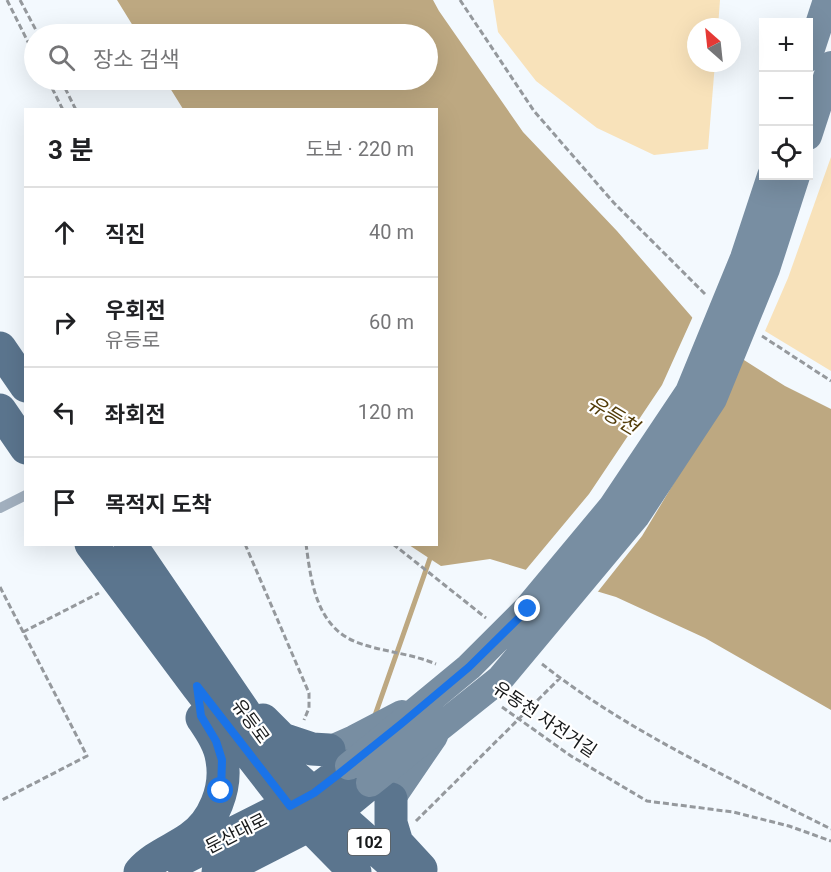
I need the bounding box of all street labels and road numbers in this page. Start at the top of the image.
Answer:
street label: 유동천 자전거길 [489,677,601,761]
street label: 유등로 [228,695,274,747]
street label: 둔산대로 [202,809,270,857]
road number: 102 [348,829,390,855]

